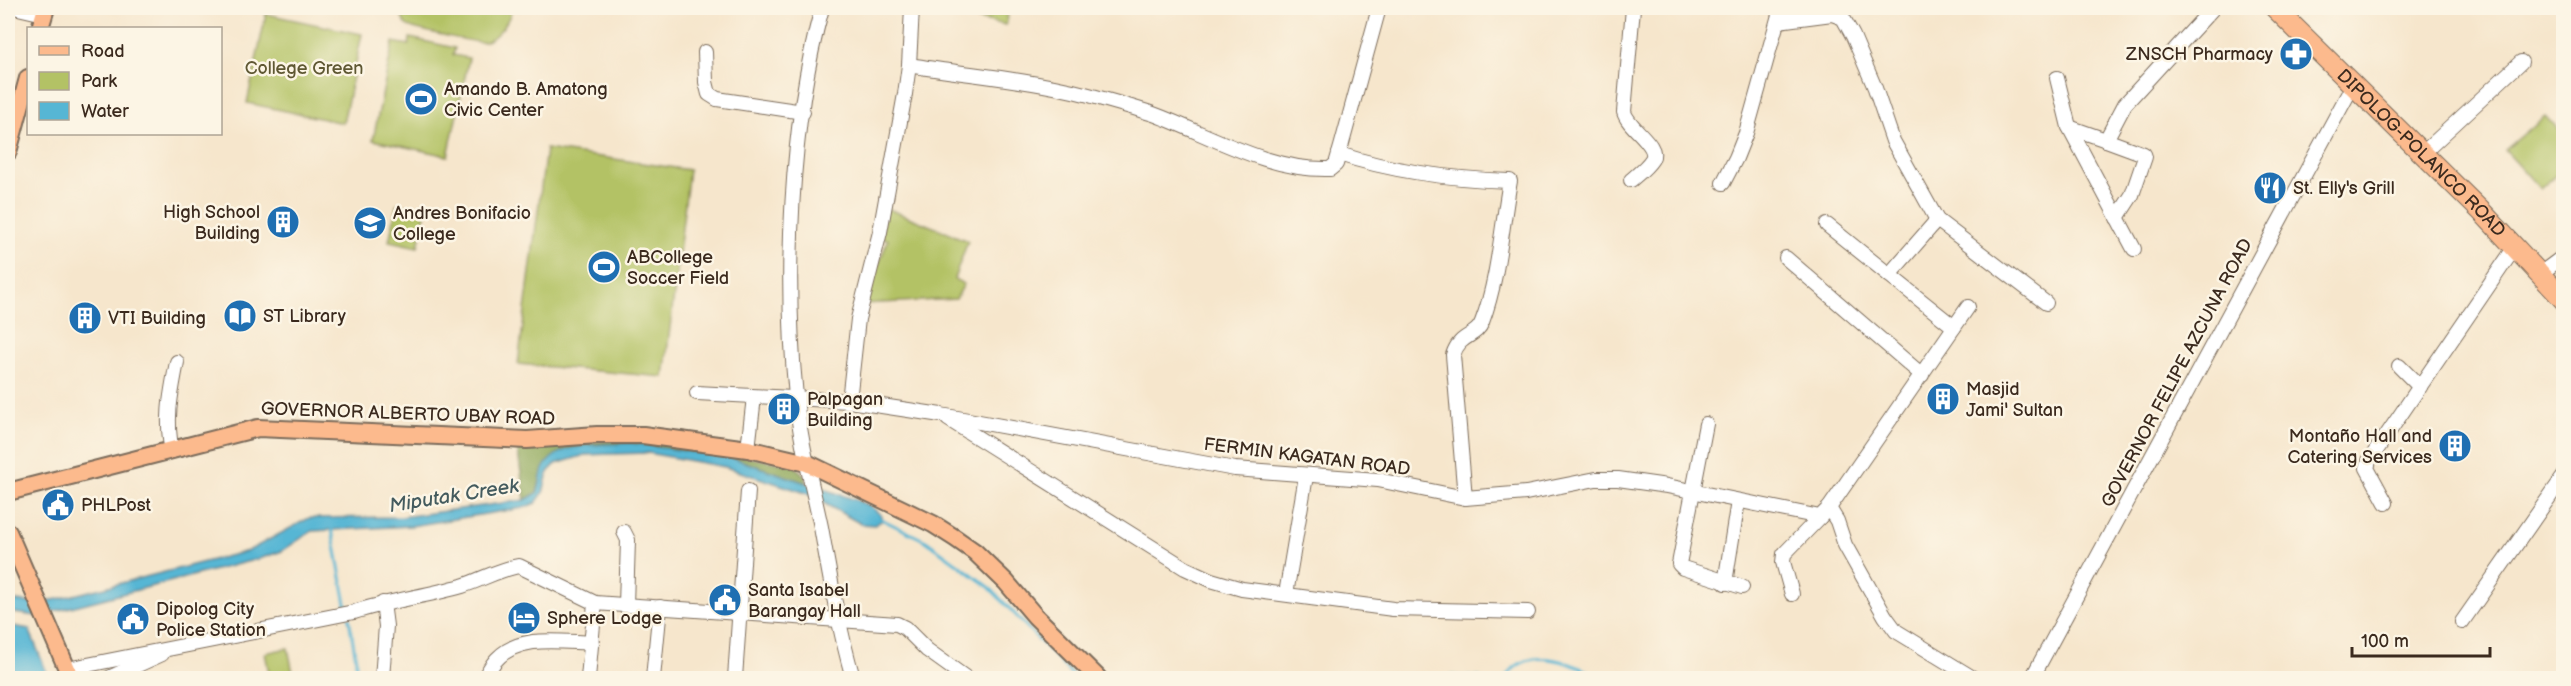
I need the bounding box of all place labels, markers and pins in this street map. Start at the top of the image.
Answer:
pharmacy icon: ZNSCH Pharmacy [2278,36,2314,72]
place label: ZNSCH Pharmacy [2125,44,2274,65]
place label: Amando B. Amatong Civic Center [444,79,608,121]
sports icon: Amando B. Amatong Civic Center [403,81,439,117]
restaurant icon: St. Elly's Grill [2252,170,2288,206]
place label: St. Elly's Grill [2293,178,2395,199]
place label: High School Building [163,202,260,244]
place label: Andres Bonifacio College [393,203,531,245]
building icon: High School Building [265,204,301,240]
school or university icon: Andres Bonifacio College [352,205,388,241]
place label: ABCollege Soccer Field [627,247,729,289]
sports icon: ABCollege Soccer Field [586,249,622,285]
library icon: ST Library [222,298,258,334]
building icon: VTI Building [67,300,103,336]
place label: ST Library [263,306,347,327]
place label: VTI Building [108,308,206,329]
place label: Masjid Jami' Sultan [1966,379,2063,421]
building icon: Masjid Jami' Sultan [1925,381,1961,417]
place label: Palpagan Building [807,389,883,431]
building icon: Palpagan Building [766,391,802,427]
place label: Montaño Hall and Catering Services [2288,426,2432,468]
building icon: Montaño Hall and Catering Services [2437,428,2473,464]
public building icon: PHLPost [40,487,76,523]
place label: PHLPost [81,495,152,516]
place label: Santa Isabel Barangay Hall [748,580,861,622]
public building icon: Santa Isabel Barangay Hall [707,582,743,618]
place label: Dipolog City Police Station [156,599,266,641]
hotel icon: Sphere Lodge [506,600,542,636]
public building icon: Dipolog City Police Station [115,601,151,637]
place label: Sphere Lodge [547,608,662,629]

